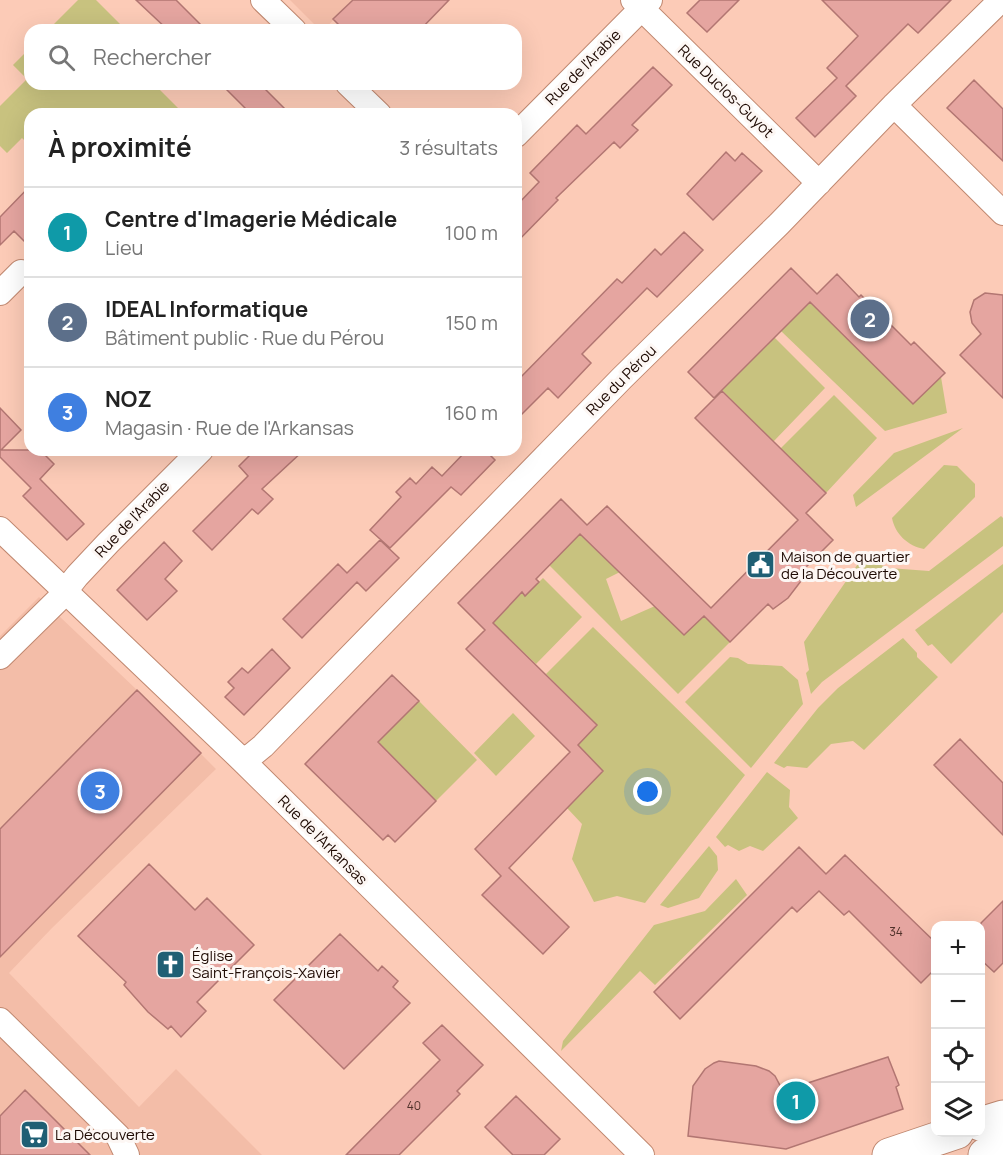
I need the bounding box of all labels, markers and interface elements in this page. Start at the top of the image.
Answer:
search box [24,24,522,90]
street label: Rue de l'Arabie [540,24,626,110]
street label: Rue Duclos-Guyot [674,40,778,142]
icon: search [45,41,78,74]
text: Rechercher [93,42,212,72]
text: À proximité [48,129,192,165]
text: 3 résultats [399,134,498,161]
text: Centre d'Imagerie Médicale [105,204,397,234]
text: 1 [63,219,72,246]
text: 100 m [445,219,498,246]
text: Lieu [105,234,143,261]
text: IDEAL Informatique [105,294,308,324]
pin: 2 [850,296,890,342]
text: 2 [62,309,73,336]
text: 150 m [445,309,498,336]
text: Bâtiment public · Rue du Pérou [105,324,384,351]
street label: Rue du Pérou [581,340,661,420]
text: NOZ [105,384,152,414]
text: 3 [62,399,73,426]
text: 160 m [445,399,498,426]
text: Magasin · Rue de l'Arkansas [105,414,354,441]
street label: Rue de l'Arabie [90,476,174,562]
place label: Maison de quartier de la Découverte [781,546,911,584]
public building icon: Maison de quartier de la Découverte [744,549,776,581]
pin: 3 [80,768,120,814]
your location [633,777,662,806]
street label: Rue de l'Arkansas [274,791,373,890]
map controls [931,921,985,1137]
button: + [931,921,985,975]
house number: 34 [889,923,903,940]
place label: Église Saint-François-Xavier [192,945,341,983]
church icon: Église Saint-François-Xavier [155,948,187,980]
button: − [931,975,985,1029]
button: locate [931,1029,985,1083]
pin: 1 [776,1078,816,1124]
button: layers [931,1083,985,1137]
house number: 40 [407,1097,421,1114]
supermarket icon: La Découverte [18,1118,50,1150]
place label: La Découverte [55,1124,155,1145]

